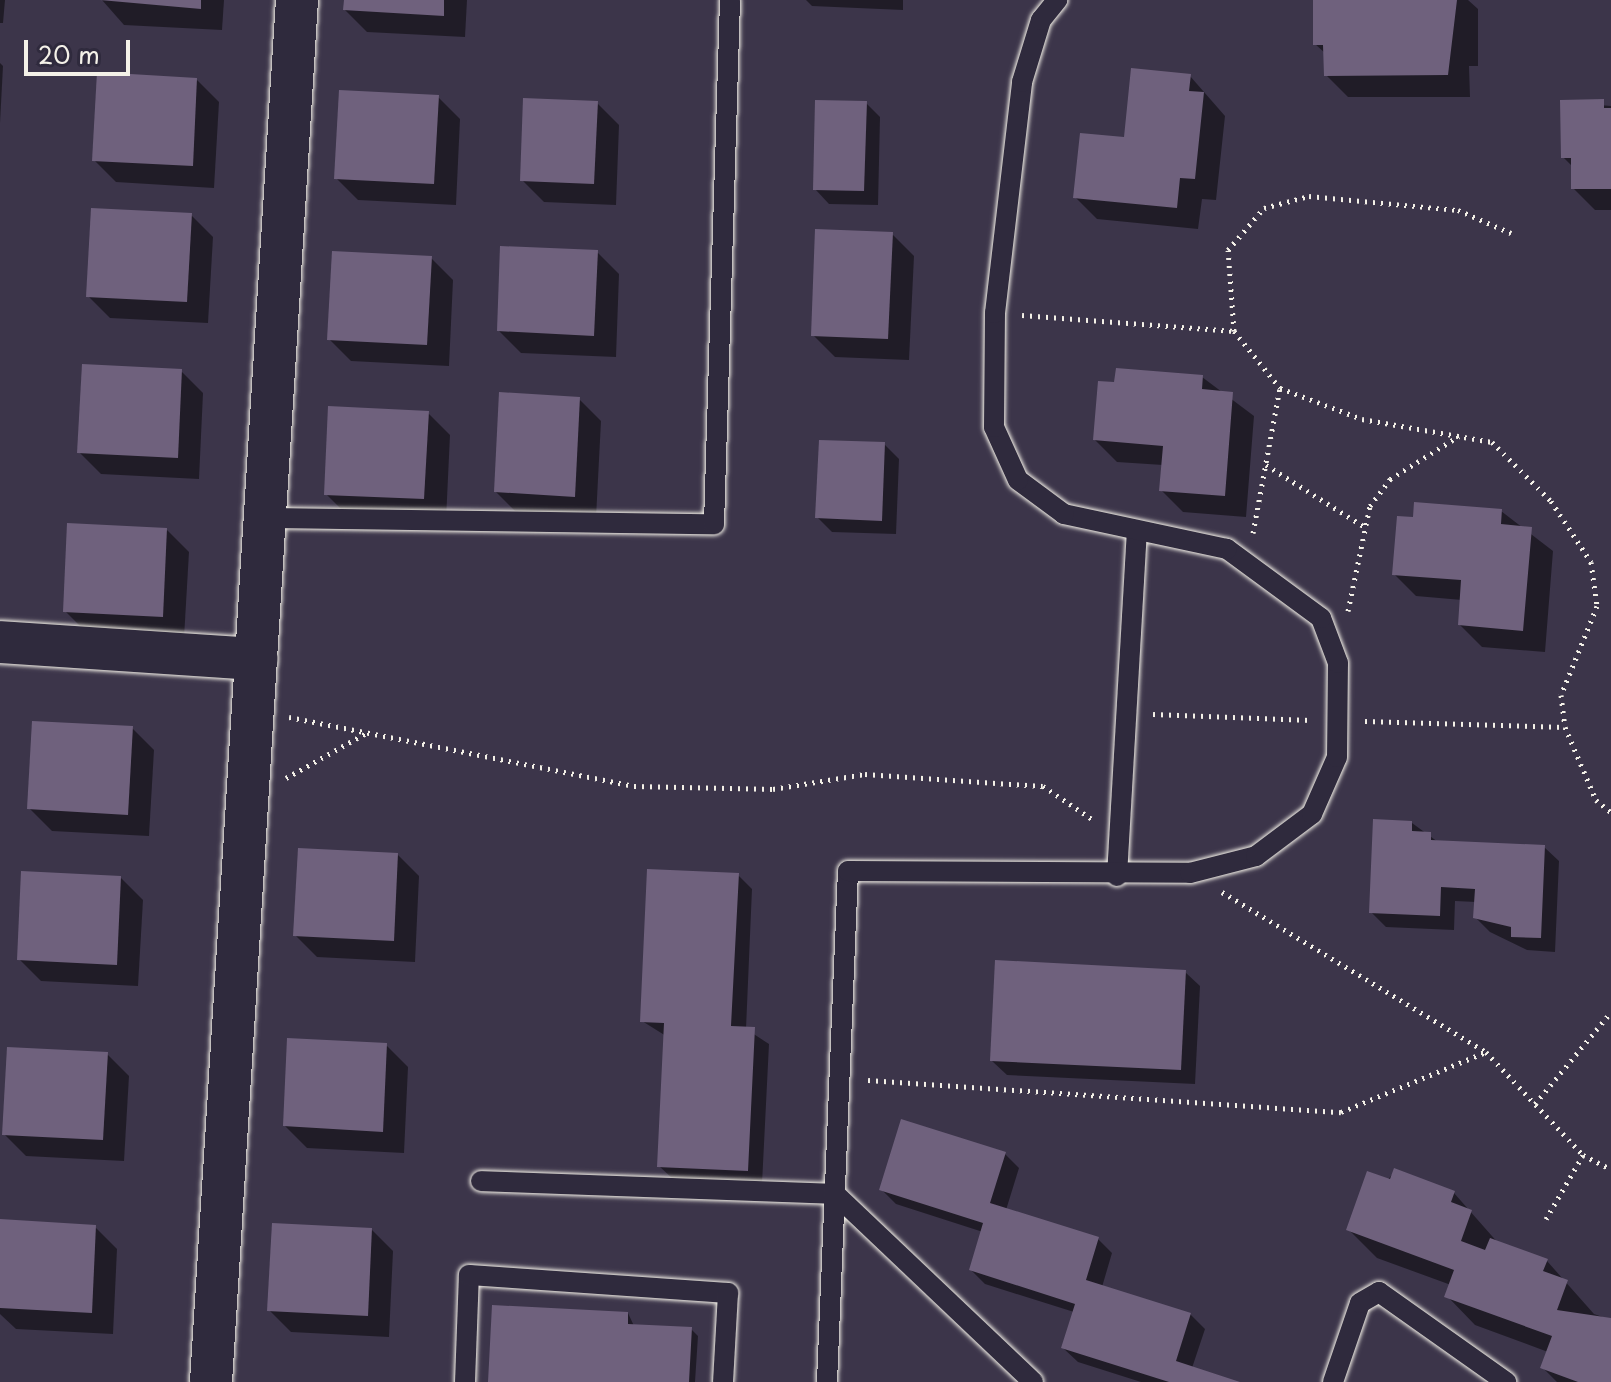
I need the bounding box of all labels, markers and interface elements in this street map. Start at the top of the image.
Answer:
scale bar [28,24,134,74]
text: 20 m [38,36,100,72]

